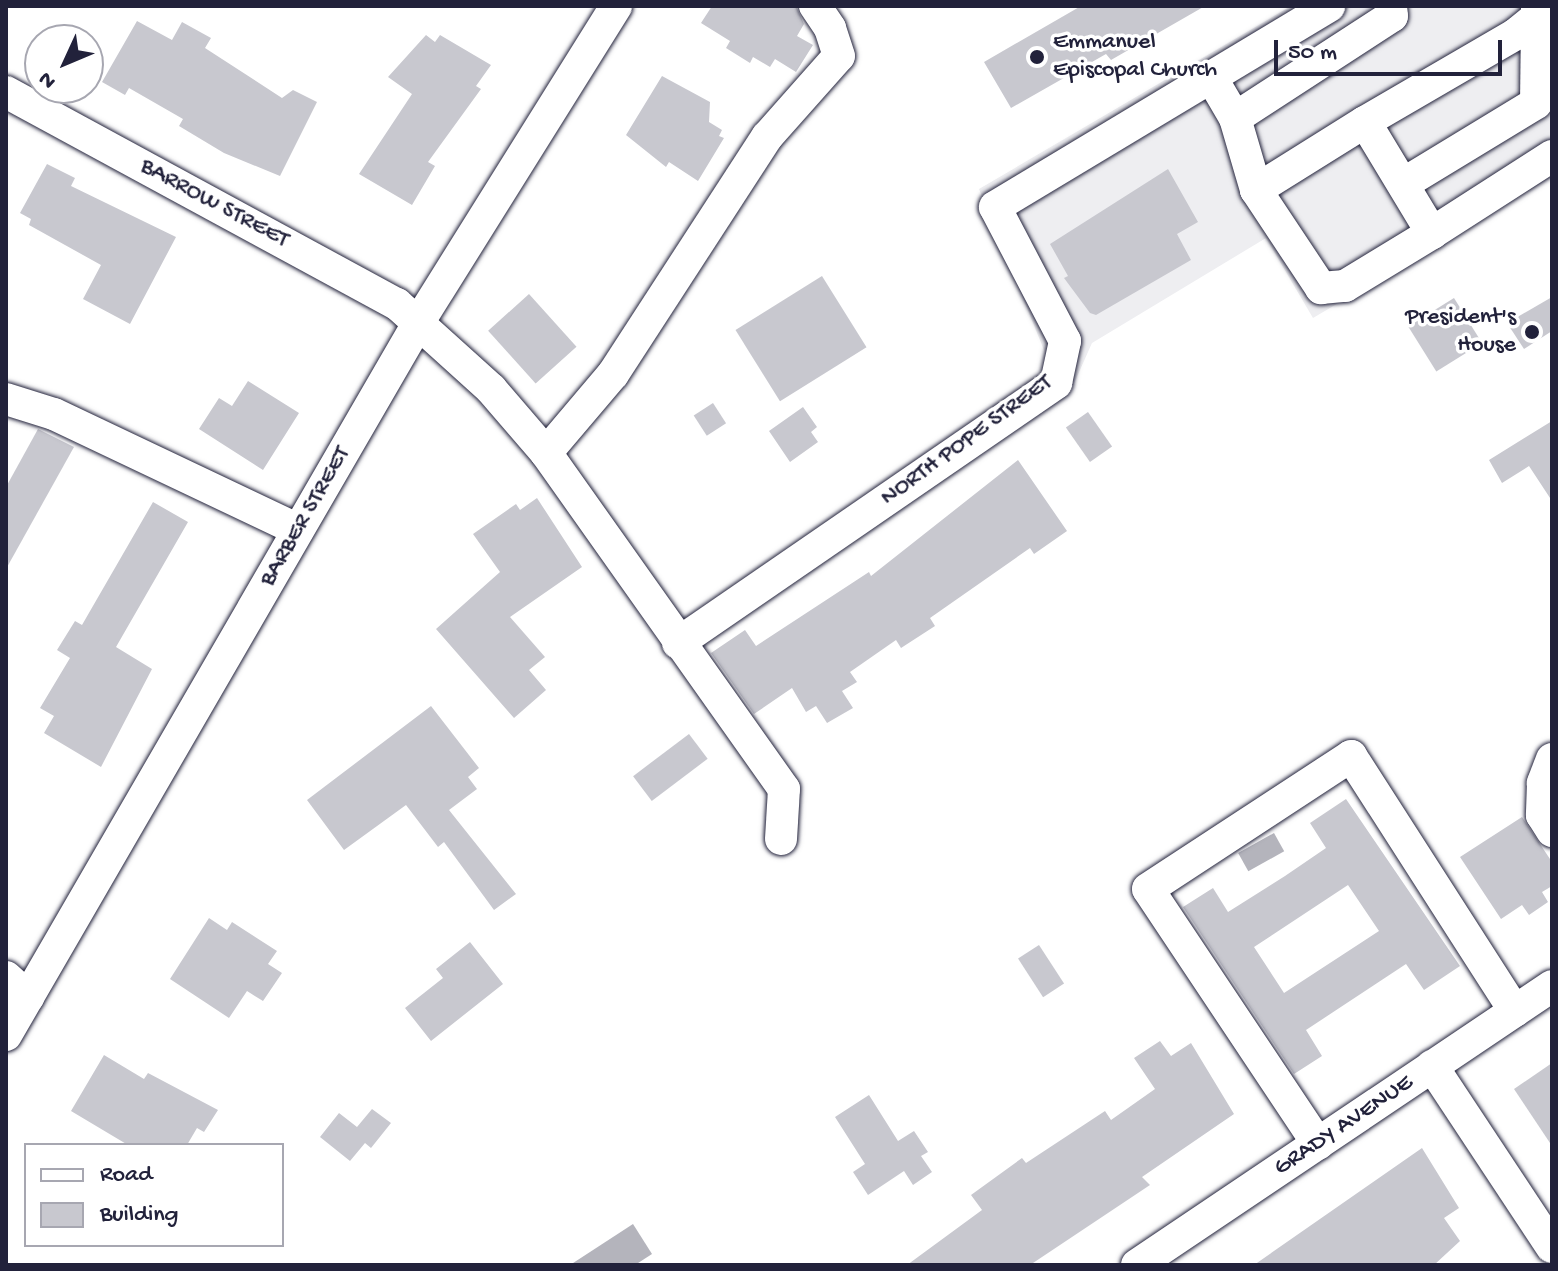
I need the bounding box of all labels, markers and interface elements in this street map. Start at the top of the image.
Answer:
north arrow [24,24,104,104]
scale bar [1278,24,1506,74]
place label: Emmanuel Episcopal Church [1053,29,1217,85]
text: 50 m [1288,39,1337,68]
marker: Emmanuel Episcopal Church [1028,48,1046,66]
text: N [34,65,63,93]
street label: BARROW STREET [135,153,293,255]
place label: President's House [1405,304,1516,360]
marker: President's House [1523,323,1541,341]
street label: NORTH POPE STREET [876,369,1058,513]
street label: BARBER STREET [254,442,358,592]
street label: GRADY AVENUE [1269,1069,1419,1183]
legend [24,1143,284,1247]
text: Road [100,1161,152,1190]
text: Building [100,1201,178,1230]

